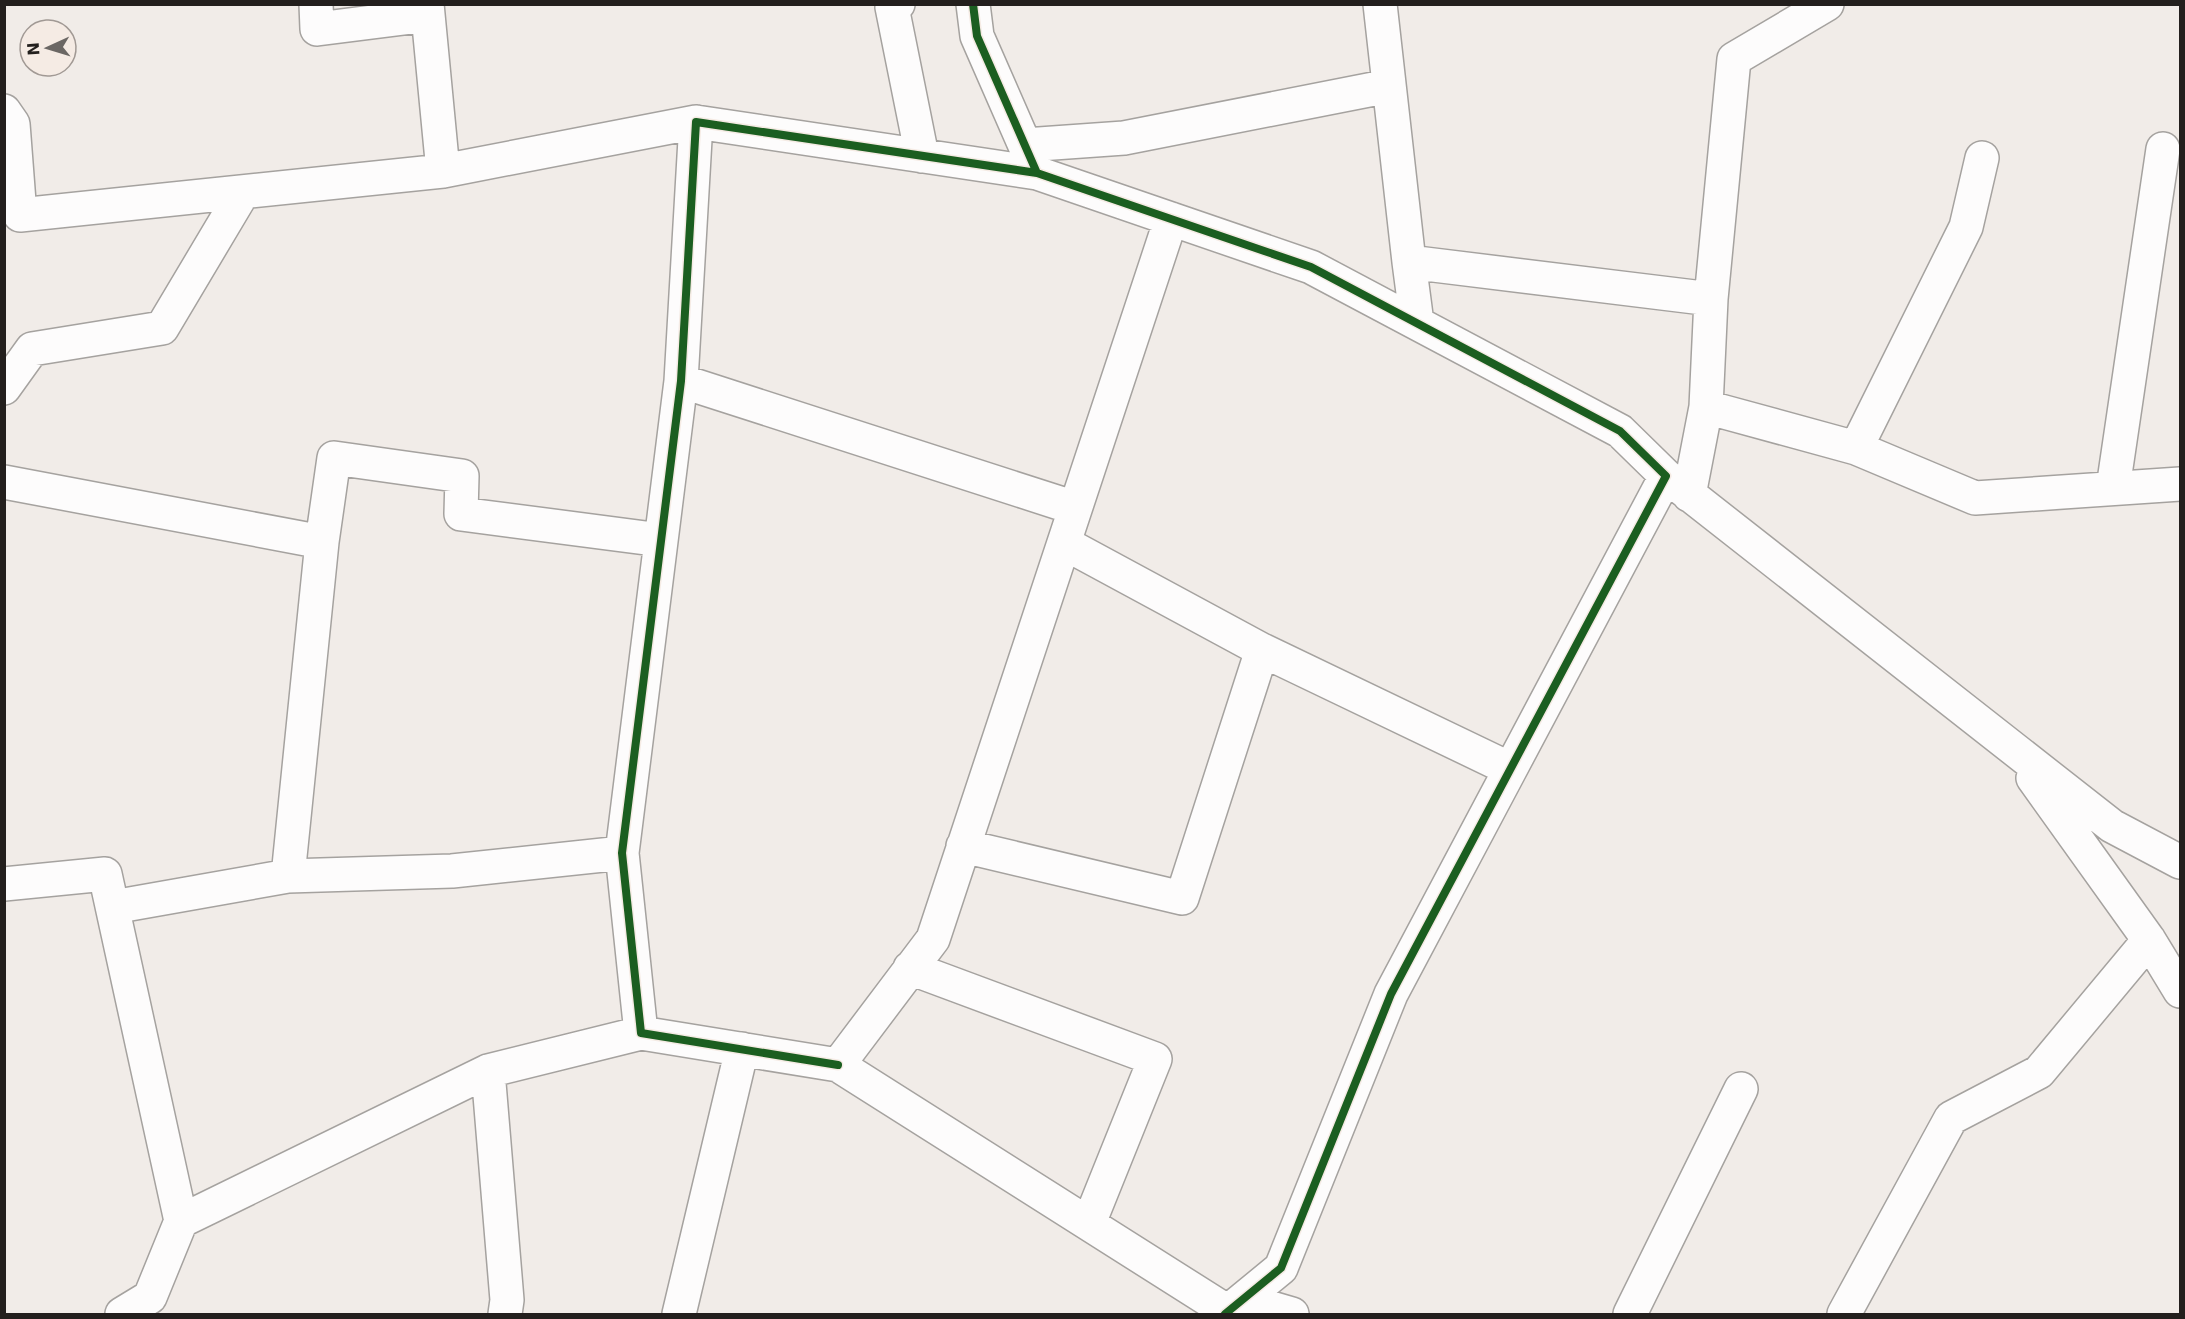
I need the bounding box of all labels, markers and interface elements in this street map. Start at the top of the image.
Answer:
north arrow [18,18,78,78]
text: N [24,42,43,56]

